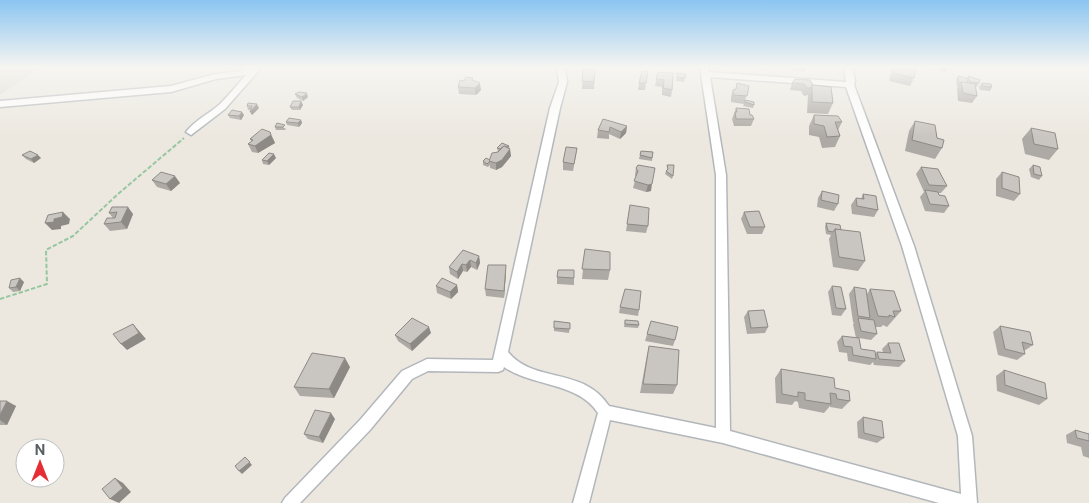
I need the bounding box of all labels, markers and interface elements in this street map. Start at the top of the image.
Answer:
north arrow [15,438,65,488]
text: N [35,442,45,458]

